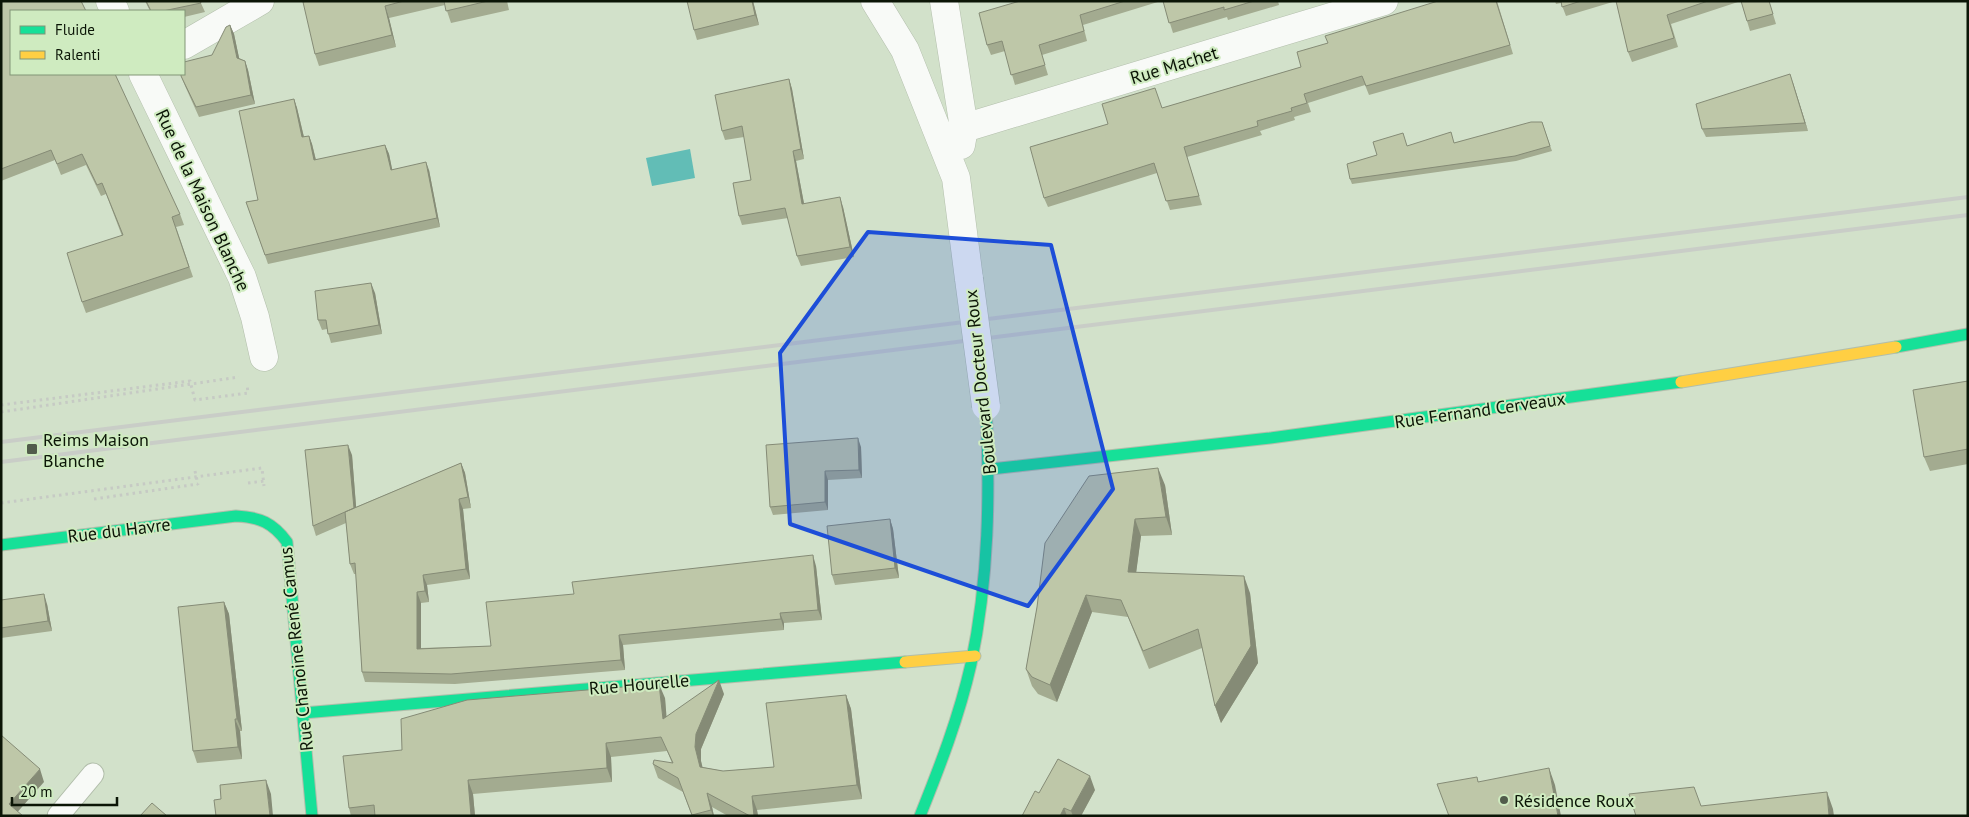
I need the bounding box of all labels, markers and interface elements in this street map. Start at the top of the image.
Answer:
legend [10,10,185,75]
text: Fluide [55,20,95,39]
street label: Rue Machet [1127,41,1221,89]
text: Ralenti [55,45,101,64]
street label: Rue de la Maison Blanche [151,105,255,295]
street label: Boulevard Docteur Roux [959,288,1001,476]
street label: Rue Fernand Cerveaux [1393,387,1567,433]
place label: Reims Maison Blanche [43,428,149,472]
marker: Reims Maison Blanche [25,442,39,456]
street label: Rue du Havre [66,512,172,548]
street label: Rue Chanoine René Camus [274,546,318,752]
street label: Rue Hourelle [588,668,690,700]
scale bar [12,774,118,806]
text: 20 m [20,782,53,801]
place label: Résidence Roux [1514,789,1634,812]
marker: Résidence Roux [1498,794,1510,806]

